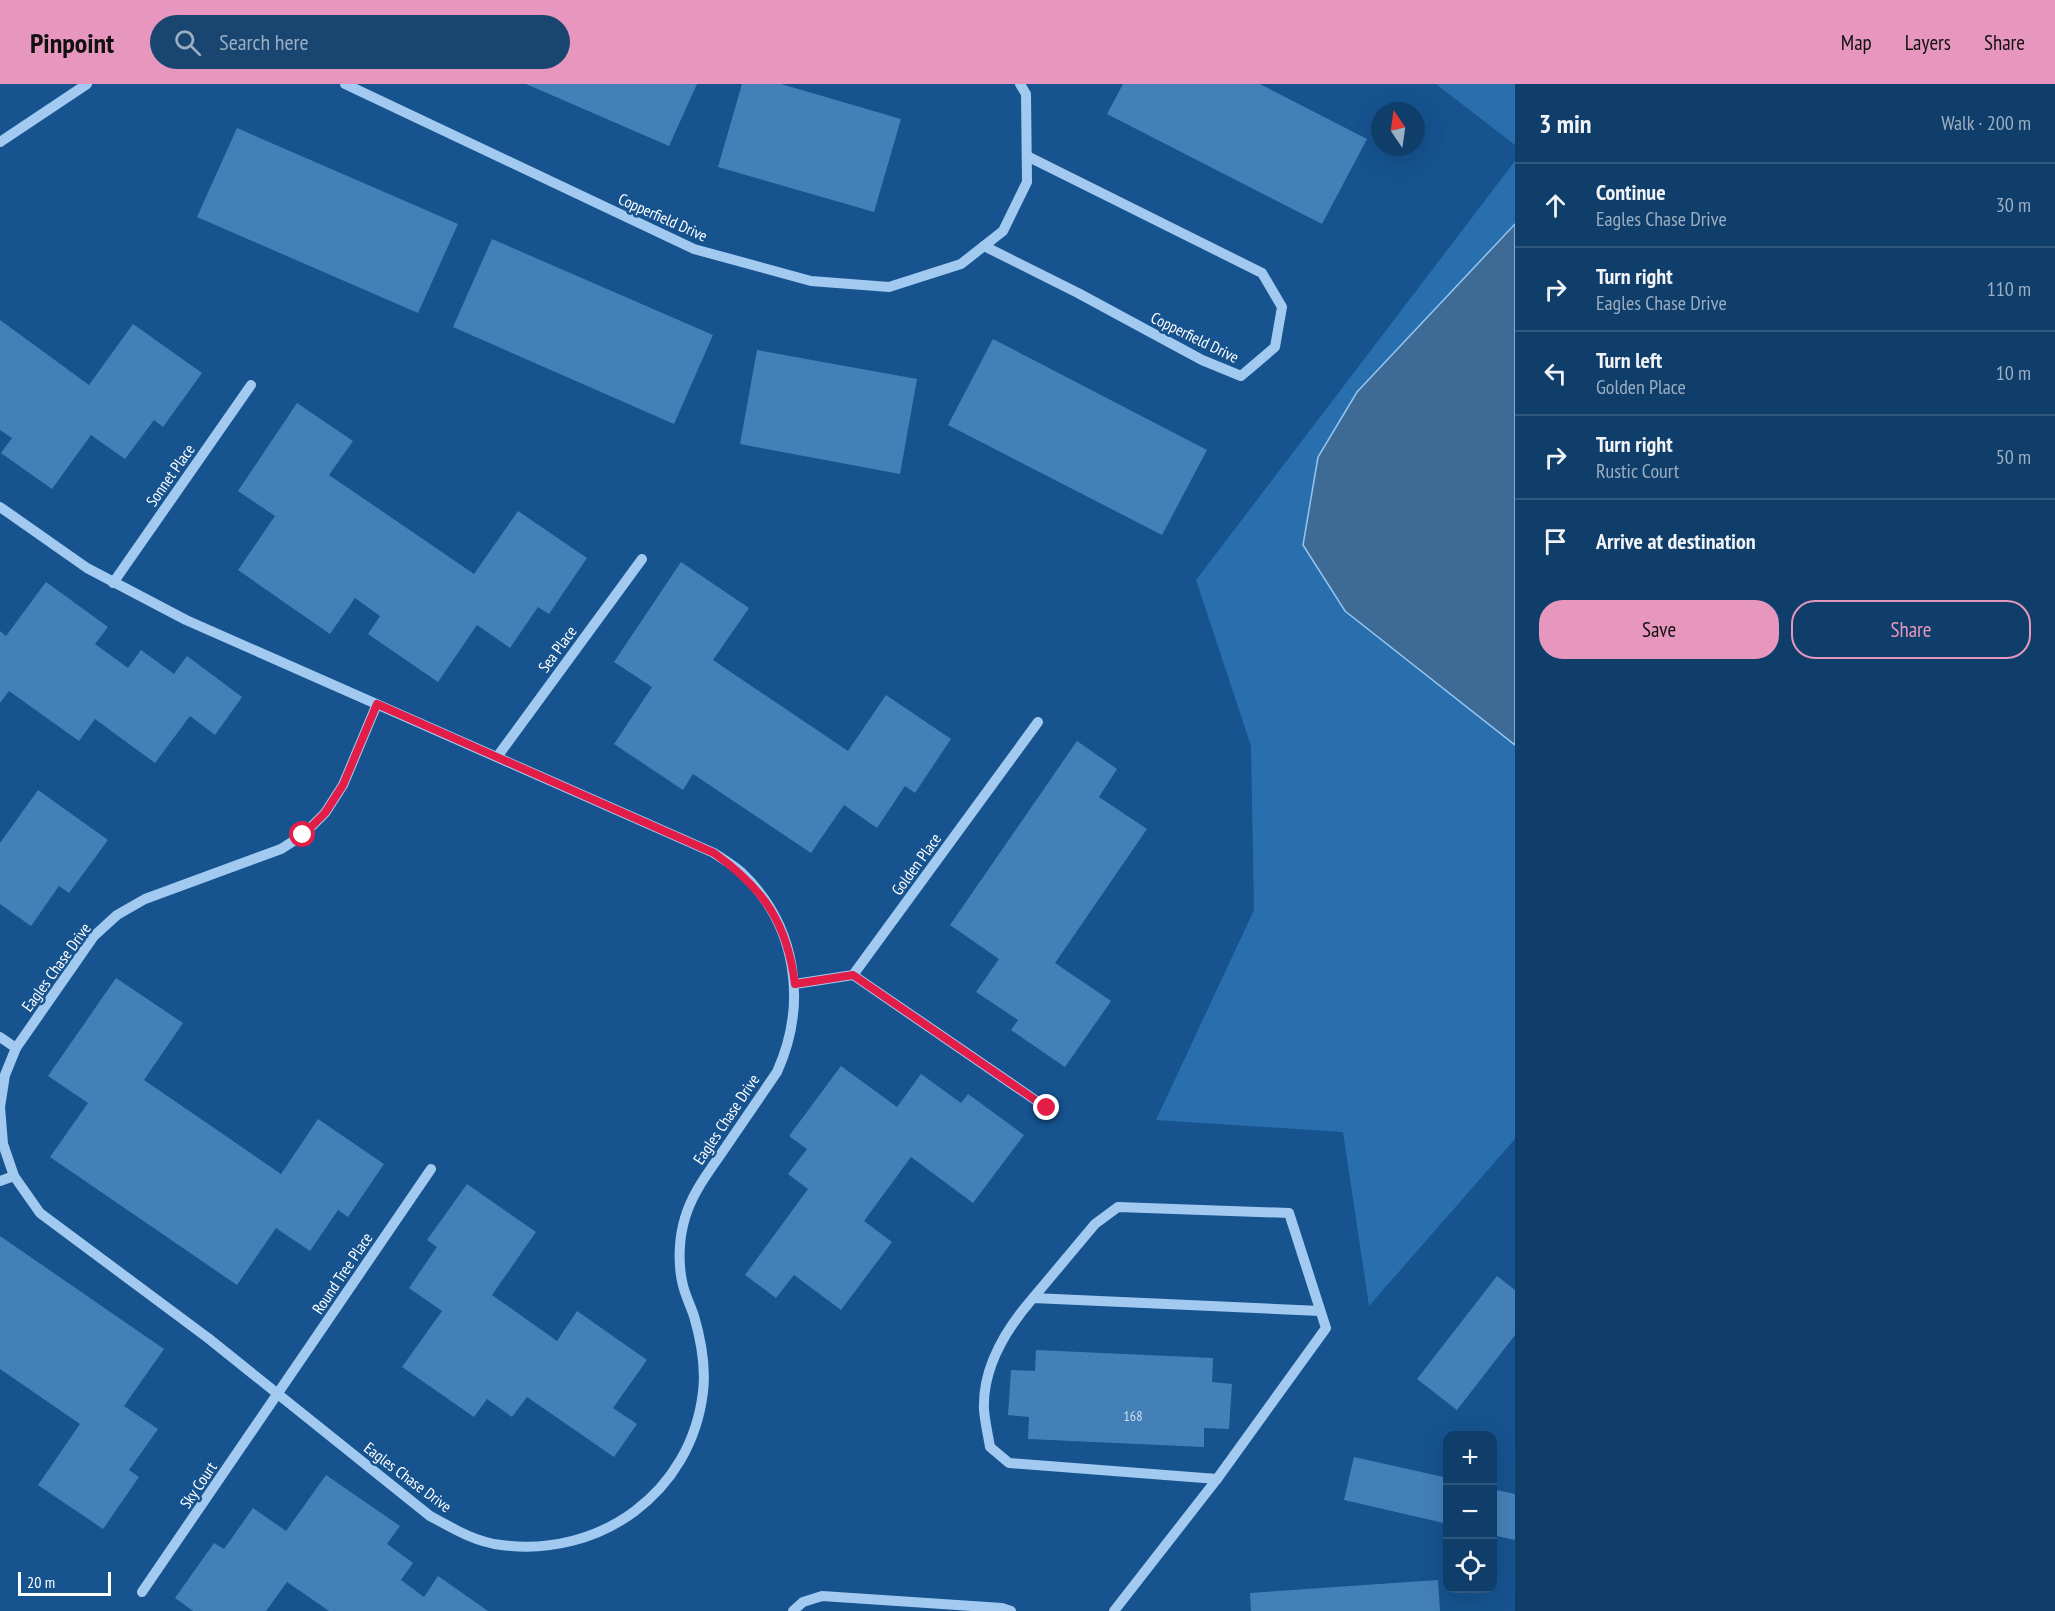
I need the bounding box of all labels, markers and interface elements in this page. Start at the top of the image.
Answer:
search box [150,15,570,69]
text: Pinpoint [30,24,114,61]
icon: search [171,26,204,59]
text: Search here [219,28,309,56]
text: Map [1841,29,1872,56]
text: Layers [1905,29,1951,56]
text: Share [1984,29,2025,56]
north arrow [1371,102,1425,156]
text: 3 min [1539,107,1592,140]
text: Walk · 200 m [1941,110,2031,136]
text: Continue [1596,178,1666,206]
street label: Copperfield Drive [615,188,711,246]
icon: ahead [1539,189,1572,222]
text: 30 m [1996,192,2031,218]
text: Eagles Chase Drive [1596,206,1727,232]
text: Turn right [1596,262,1673,290]
icon: right [1539,273,1572,306]
text: 110 m [1987,276,2031,302]
text: Eagles Chase Drive [1596,290,1727,316]
street label: Copperfield Drive [1148,307,1242,367]
text: Turn left [1596,346,1662,374]
icon: left [1539,357,1572,390]
text: 10 m [1996,360,2031,386]
text: Golden Place [1596,374,1686,400]
text: Turn right [1596,430,1673,458]
street label: Sonnet Place [141,440,199,510]
icon: right [1539,441,1572,474]
text: 50 m [1996,444,2031,470]
text: Rustic Court [1596,458,1679,484]
icon: arrive [1539,525,1572,558]
text: Arrive at destination [1596,527,1756,555]
button: Save [1539,600,1779,659]
button: Share [1791,600,2031,659]
street label: Sea Place [533,622,581,676]
route start [289,821,315,847]
street label: Golden Place [887,829,945,899]
street label: Eagles Chase Drive [17,919,95,1015]
street label: Eagles Chase Drive [688,1070,764,1168]
route end [1033,1094,1059,1120]
street label: Round Tree Place [307,1228,377,1318]
house number: 168 [1124,1407,1142,1425]
map controls [1443,1431,1497,1593]
button: + [1443,1431,1497,1485]
street label: Eagles Chase Drive [360,1438,456,1516]
street label: Sky Court [175,1457,221,1512]
button: − [1443,1485,1497,1539]
button: locate [1443,1539,1497,1593]
scale bar [18,1569,111,1596]
text: 20 m [27,1572,55,1592]

